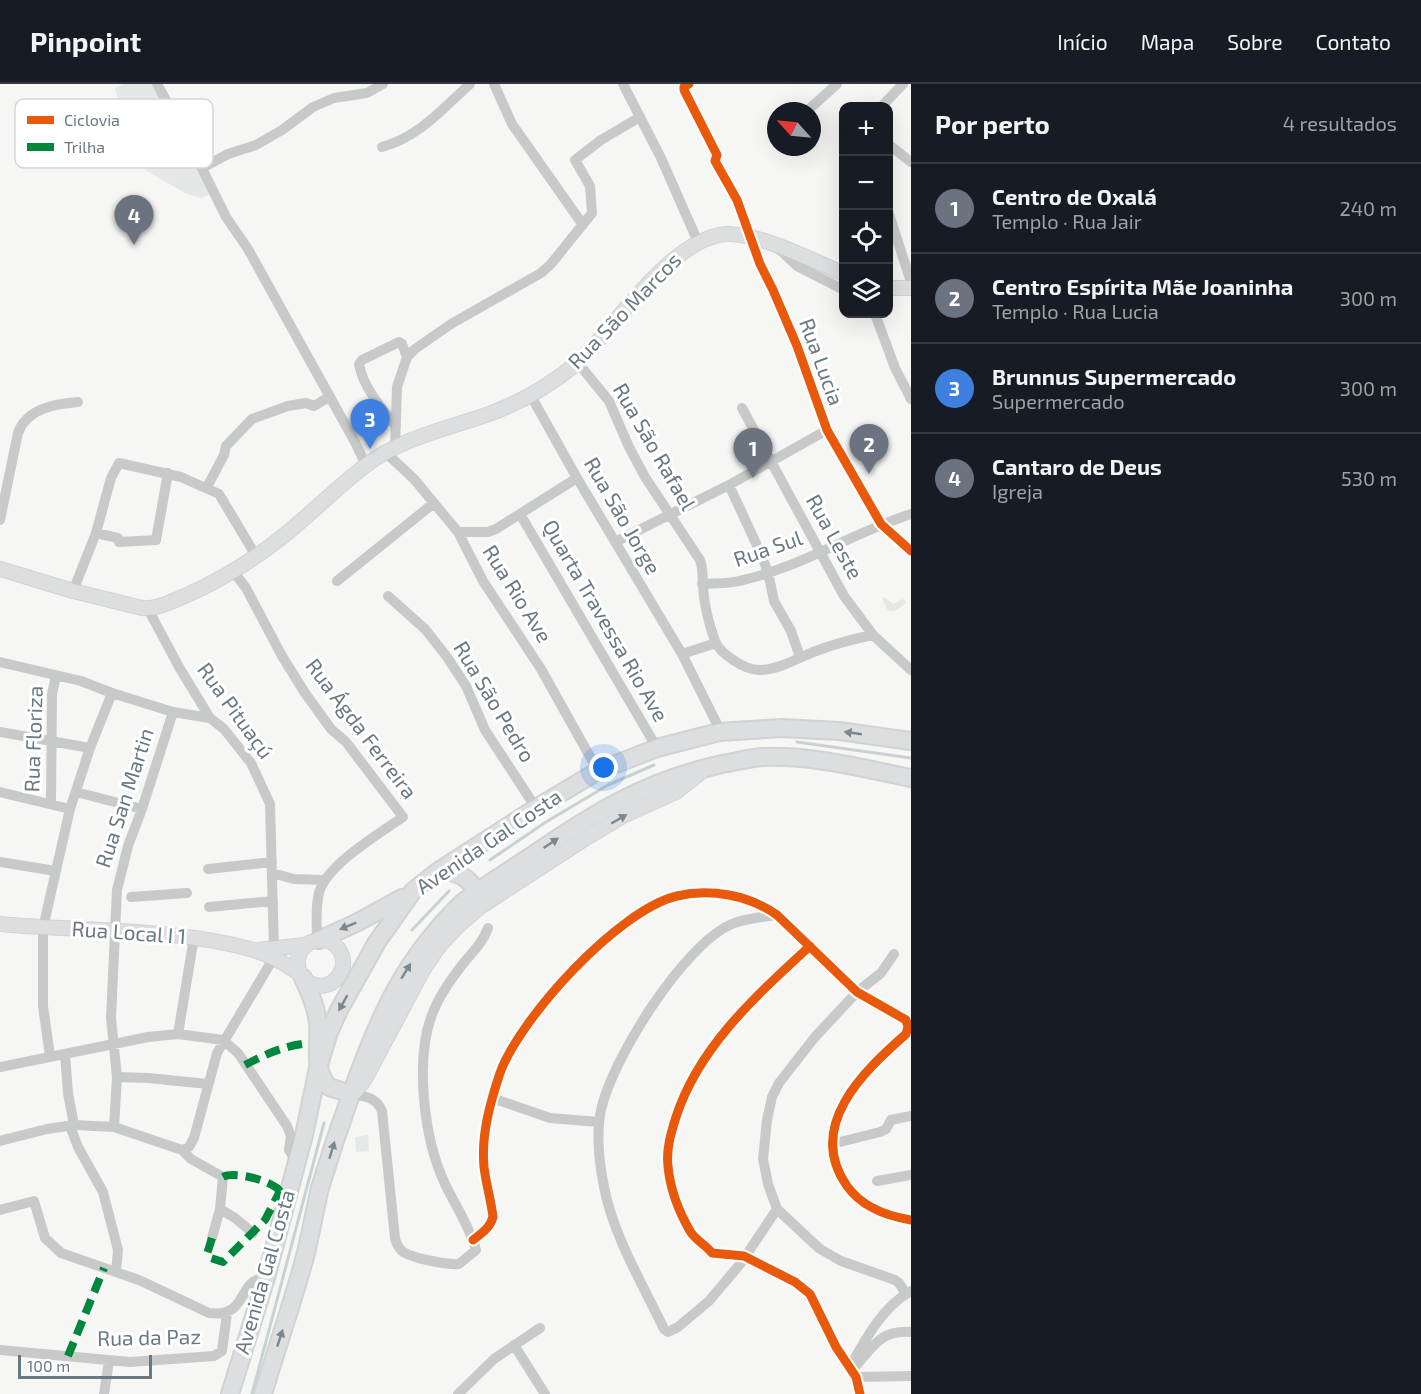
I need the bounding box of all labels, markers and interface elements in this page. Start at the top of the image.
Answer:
text: Pinpoint [30,24,141,58]
text: Início [1057,29,1108,54]
text: Mapa [1141,29,1194,54]
text: Sobre [1227,29,1282,54]
text: Contato [1315,29,1391,54]
legend [15,99,213,168]
north arrow [767,102,821,156]
map controls [839,102,893,318]
button: + [839,102,893,156]
text: Por perto [935,108,1050,139]
text: Ciclovia [64,110,120,129]
text: 4 resultados [1283,111,1397,135]
text: Trilha [64,137,105,156]
button: − [839,156,893,210]
text: Centro de Oxalá [992,183,1157,209]
pin: 4 [114,196,154,245]
text: 1 [950,196,959,220]
text: 240 m [1339,196,1397,220]
text: Templo · Rua Jair [992,209,1142,233]
button: locate [839,210,893,264]
street label: Rua São Marcos [562,247,686,373]
button: layers [839,264,893,318]
text: Centro Espírita Mãe Joaninha [992,273,1293,299]
text: 2 [949,286,960,310]
text: 300 m [1340,286,1397,310]
text: Templo · Rua Lucia [992,299,1159,323]
street label: Rua Lucia [795,314,850,408]
text: Brunnus Supermercado [992,363,1236,389]
text: 3 [949,376,960,400]
text: 300 m [1340,376,1397,400]
street label: Rua São Rafael [609,378,702,515]
text: Supermercado [992,389,1125,413]
pin: 3 [350,400,389,449]
pin: 2 [850,424,888,474]
pin: 1 [734,428,772,478]
street label: Rua São Jorge [580,452,667,578]
text: Cantaro de Deus [992,453,1162,479]
text: 4 [948,466,961,490]
text: 530 m [1341,466,1397,490]
text: Igreja [992,479,1043,503]
street label: Rua Leste [802,489,869,583]
street label: Quarta Travessa Rio Ave [537,515,674,726]
street label: Rua Sul [730,524,806,571]
street label: Rua Rio Ave [478,540,558,647]
street label: Rua São Pedro [449,636,541,766]
street label: Rua Ágda Ferreira [301,653,423,803]
street label: Rua Pituaçú [191,657,279,764]
street label: Rua Floriza [18,685,47,793]
street label: Rua San Martin [89,725,158,870]
one-way arrow [843,728,862,738]
your location [589,753,618,782]
street label: Avenida Gal Costa [411,783,566,899]
one-way arrow [611,814,628,824]
one-way arrow [542,837,558,849]
street label: Rua Local I 1 [71,915,187,948]
one-way arrow [339,921,357,931]
one-way arrow [401,963,412,979]
one-way arrow [338,995,348,1012]
one-way arrow [328,1141,337,1159]
street label: Avenida Gal Costa [228,1187,299,1357]
street label: Rua da Paz [97,1323,201,1350]
one-way arrow [276,1329,285,1347]
scale bar [18,1352,152,1380]
text: 100 m [27,1356,70,1375]

